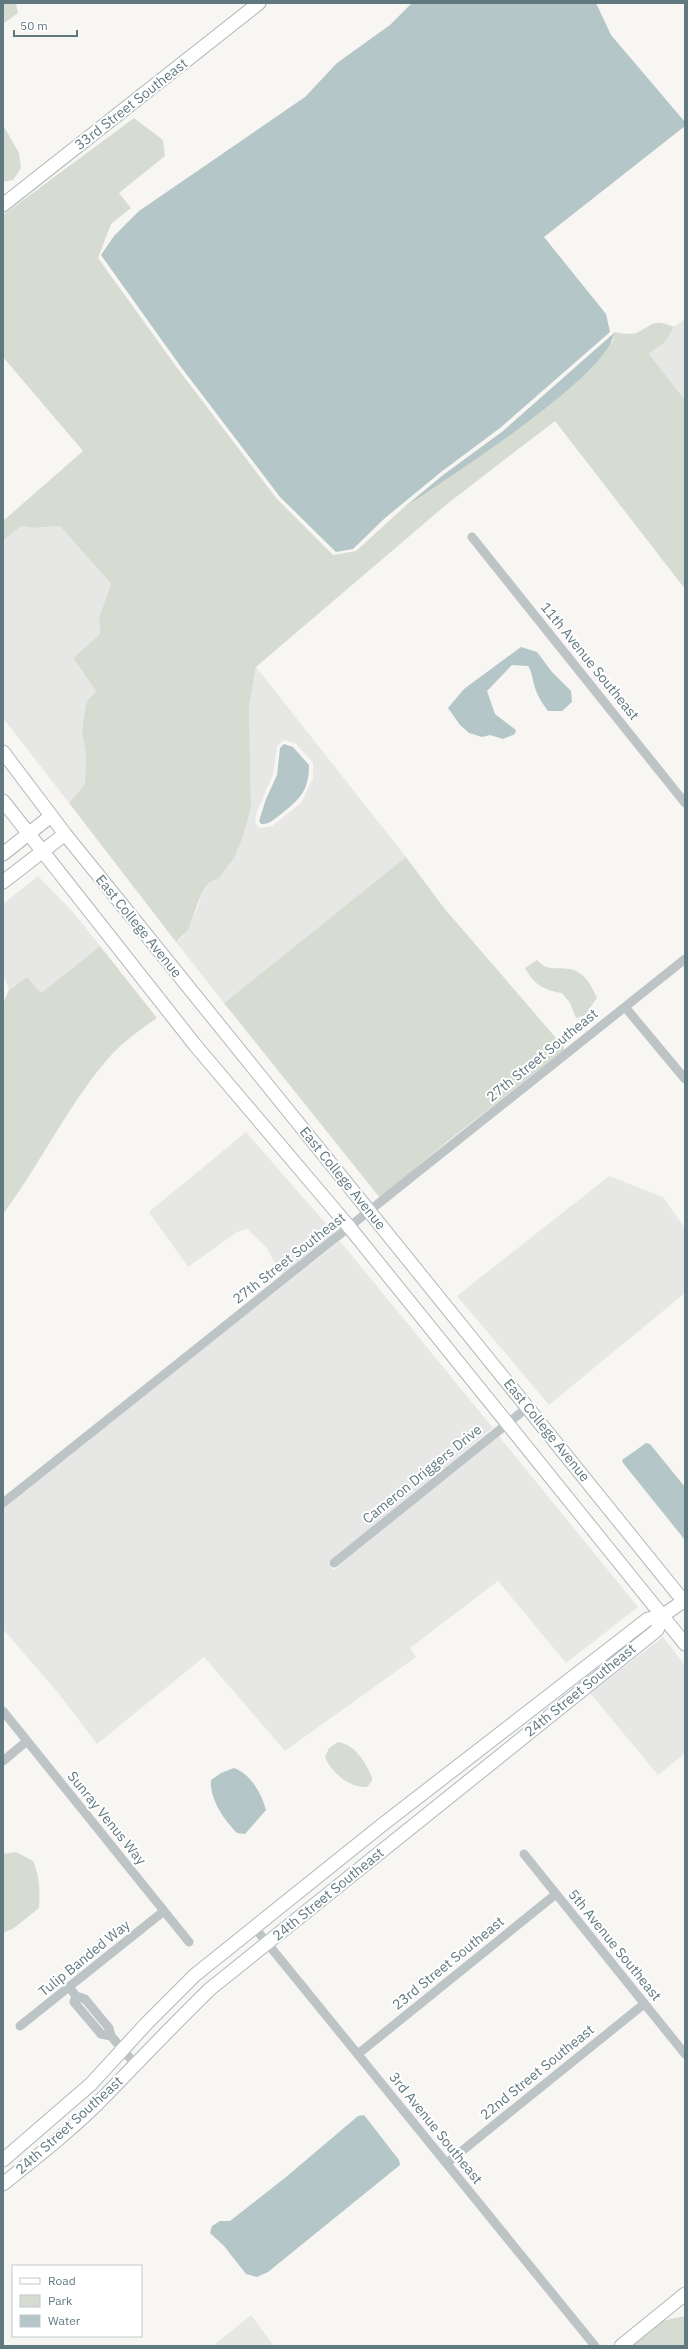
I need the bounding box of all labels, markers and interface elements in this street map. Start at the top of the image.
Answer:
scale bar [14,12,77,38]
text: 50 m [20,18,48,33]
street label: 33rd Street Southeast [71,54,191,154]
street label: 11th Avenue Southeast [537,598,643,724]
street label: East College Avenue [92,871,186,981]
street label: 27th Street Southeast [483,1004,601,1106]
street label: East College Avenue [296,1123,390,1233]
street label: 27th Street Southeast [229,1208,349,1308]
street label: East College Avenue [500,1375,594,1485]
street label: Cameron Driggers Drive [359,1420,486,1528]
street label: 24th Street Southeast [521,1639,639,1741]
street label: Sunray Venus Way [64,1768,150,1868]
street label: 24th Street Southeast [269,1843,387,1945]
street label: 5th Avenue Southeast [565,1886,666,2004]
street label: 23rd Street Southeast [388,1912,508,2014]
street label: Tulip Banded Way [35,1916,133,2000]
street label: 22nd Street Southeast [476,2020,598,2124]
street label: 3rd Avenue Southeast [385,2069,487,2188]
street label: 24th Street Southeast [12,2072,126,2178]
legend [12,2265,142,2337]
text: Road [48,2273,76,2288]
text: Park [48,2293,73,2308]
text: Water [48,2313,81,2328]

